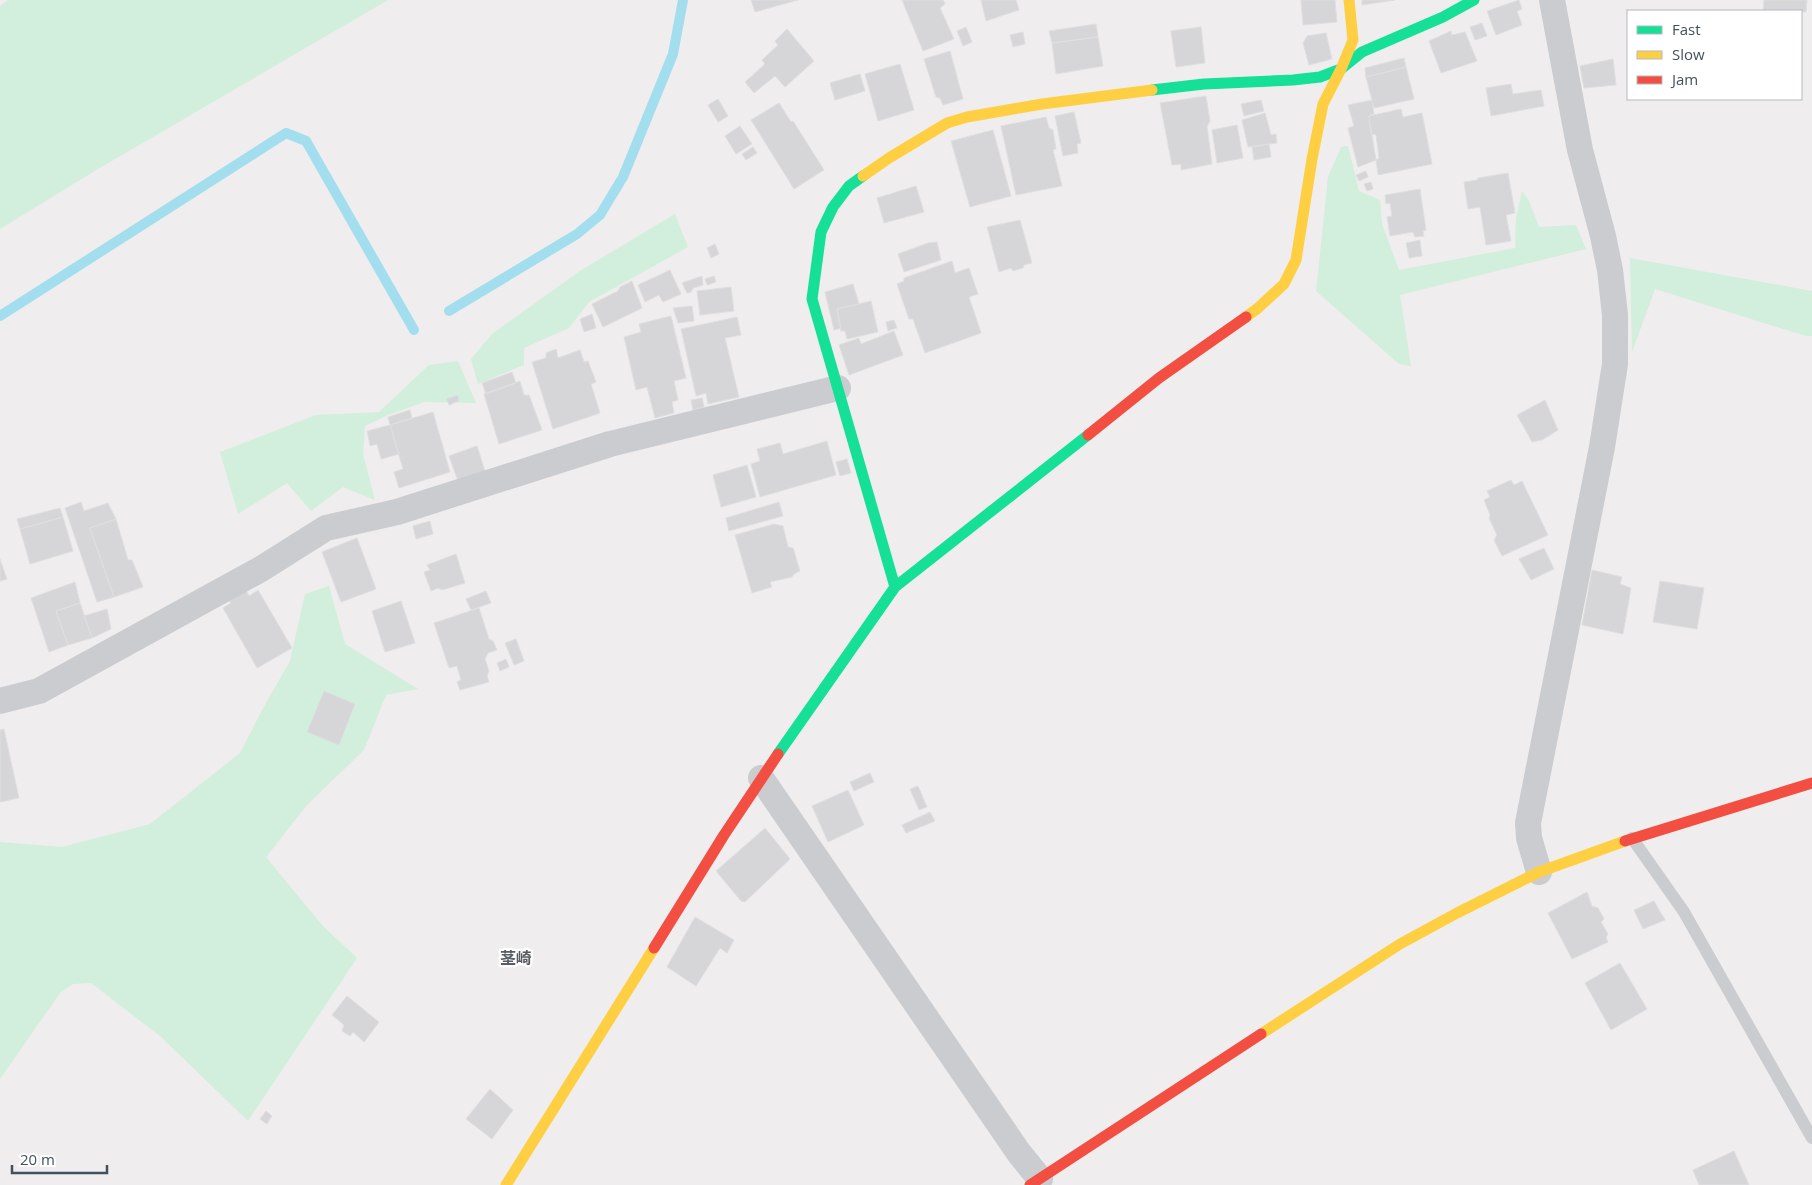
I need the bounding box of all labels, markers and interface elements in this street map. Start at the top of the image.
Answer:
legend [1627,10,1802,100]
text: Fast [1672,19,1701,39]
text: Slow [1672,44,1705,64]
text: Jam [1670,69,1698,89]
district label: 茎崎 [500,947,532,969]
scale bar [12,1142,108,1174]
text: 20 m [20,1149,55,1169]

